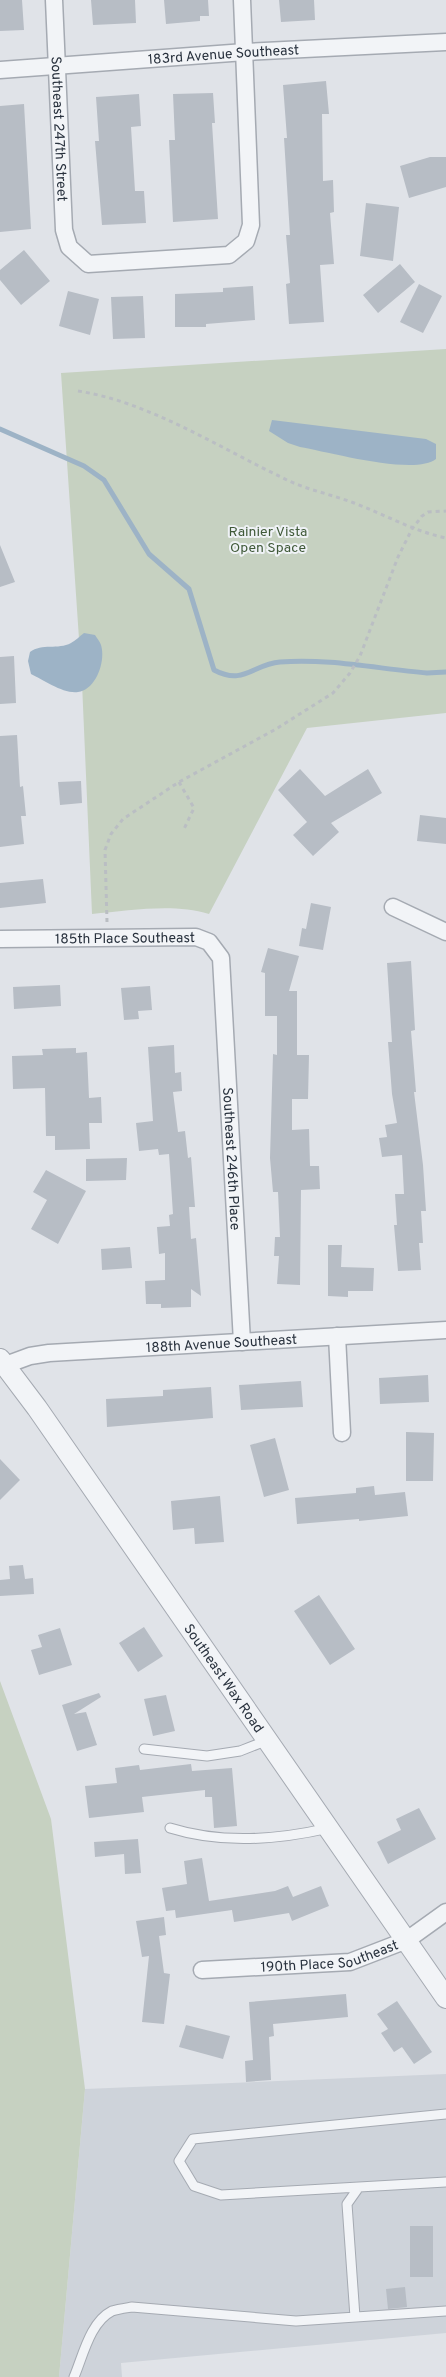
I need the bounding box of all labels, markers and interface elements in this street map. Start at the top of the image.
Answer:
street label: 183rd Avenue Southeast [147,42,300,69]
street label: Southeast 247th Street [46,56,70,202]
park label: Rainier Vista Open Space [228,524,308,557]
street label: 185th Place Southeast [55,930,195,948]
street label: Southeast 246th Place [218,1087,243,1231]
street label: 188th Avenue Southeast [146,1332,298,1357]
street label: Southeast Wax Road [179,1621,267,1737]
street label: 190th Place Southeast [260,1937,401,1977]

